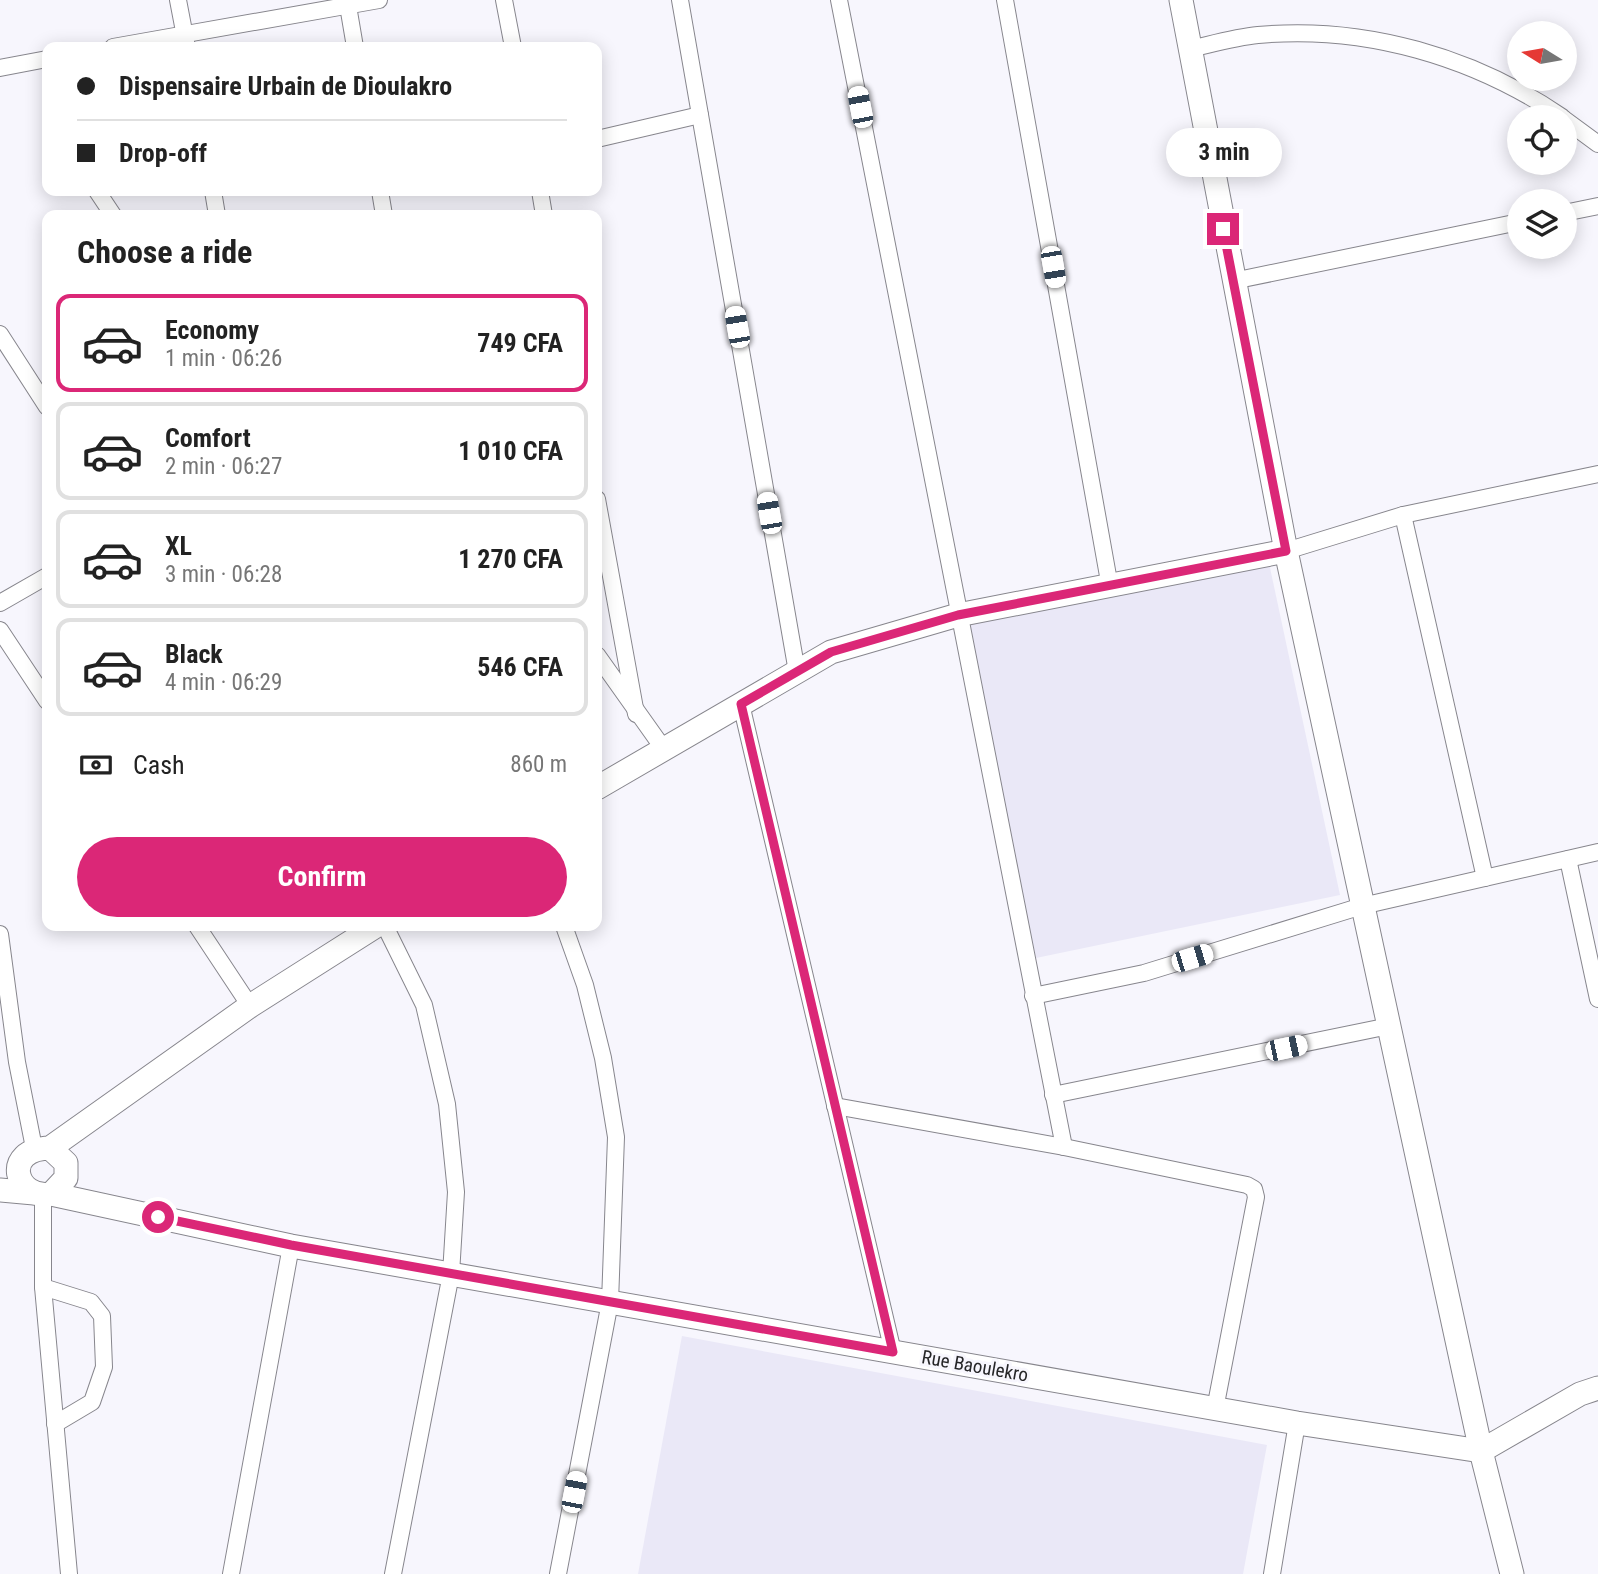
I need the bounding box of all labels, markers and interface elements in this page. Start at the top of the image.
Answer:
north arrow [1507,21,1577,91]
map controls [1507,21,1577,259]
text: Dispensaire Urbain de Dioulakro [119,71,452,101]
car [846,84,875,130]
button: locate [1507,105,1577,175]
callout: 3 min [1165,128,1281,176]
text: Drop-off [119,138,207,168]
text: 3 min [1198,139,1250,166]
button: layers [1507,189,1577,259]
route end [1207,213,1239,245]
text: Choose a ride [77,233,252,271]
car [1040,244,1067,290]
car [724,304,751,350]
icon: car [81,312,144,375]
text: Economy [165,315,259,345]
text: 749 CFA [477,328,563,358]
text: 1 min · 06:26 [165,345,282,372]
icon: car [81,420,144,483]
text: Comfort [165,423,251,453]
text: 1 010 CFA [458,436,563,466]
text: 2 min · 06:27 [165,453,282,480]
car [756,490,783,536]
icon: car [81,528,144,591]
text: XL [165,531,192,561]
text: 1 270 CFA [458,544,563,574]
text: 3 min · 06:28 [165,561,282,588]
icon: car [81,636,144,699]
text: Black [165,639,223,669]
text: 546 CFA [477,652,563,682]
text: 4 min · 06:29 [165,669,282,696]
icon: cash [77,746,115,784]
text: Cash [133,750,185,780]
text: 860 m [510,751,567,778]
button: Confirm [77,837,567,917]
car [1169,942,1216,974]
car [1264,1033,1309,1063]
route start [142,1201,174,1233]
street label: Rue Baoulekro [920,1345,1030,1387]
car [560,1469,589,1515]

